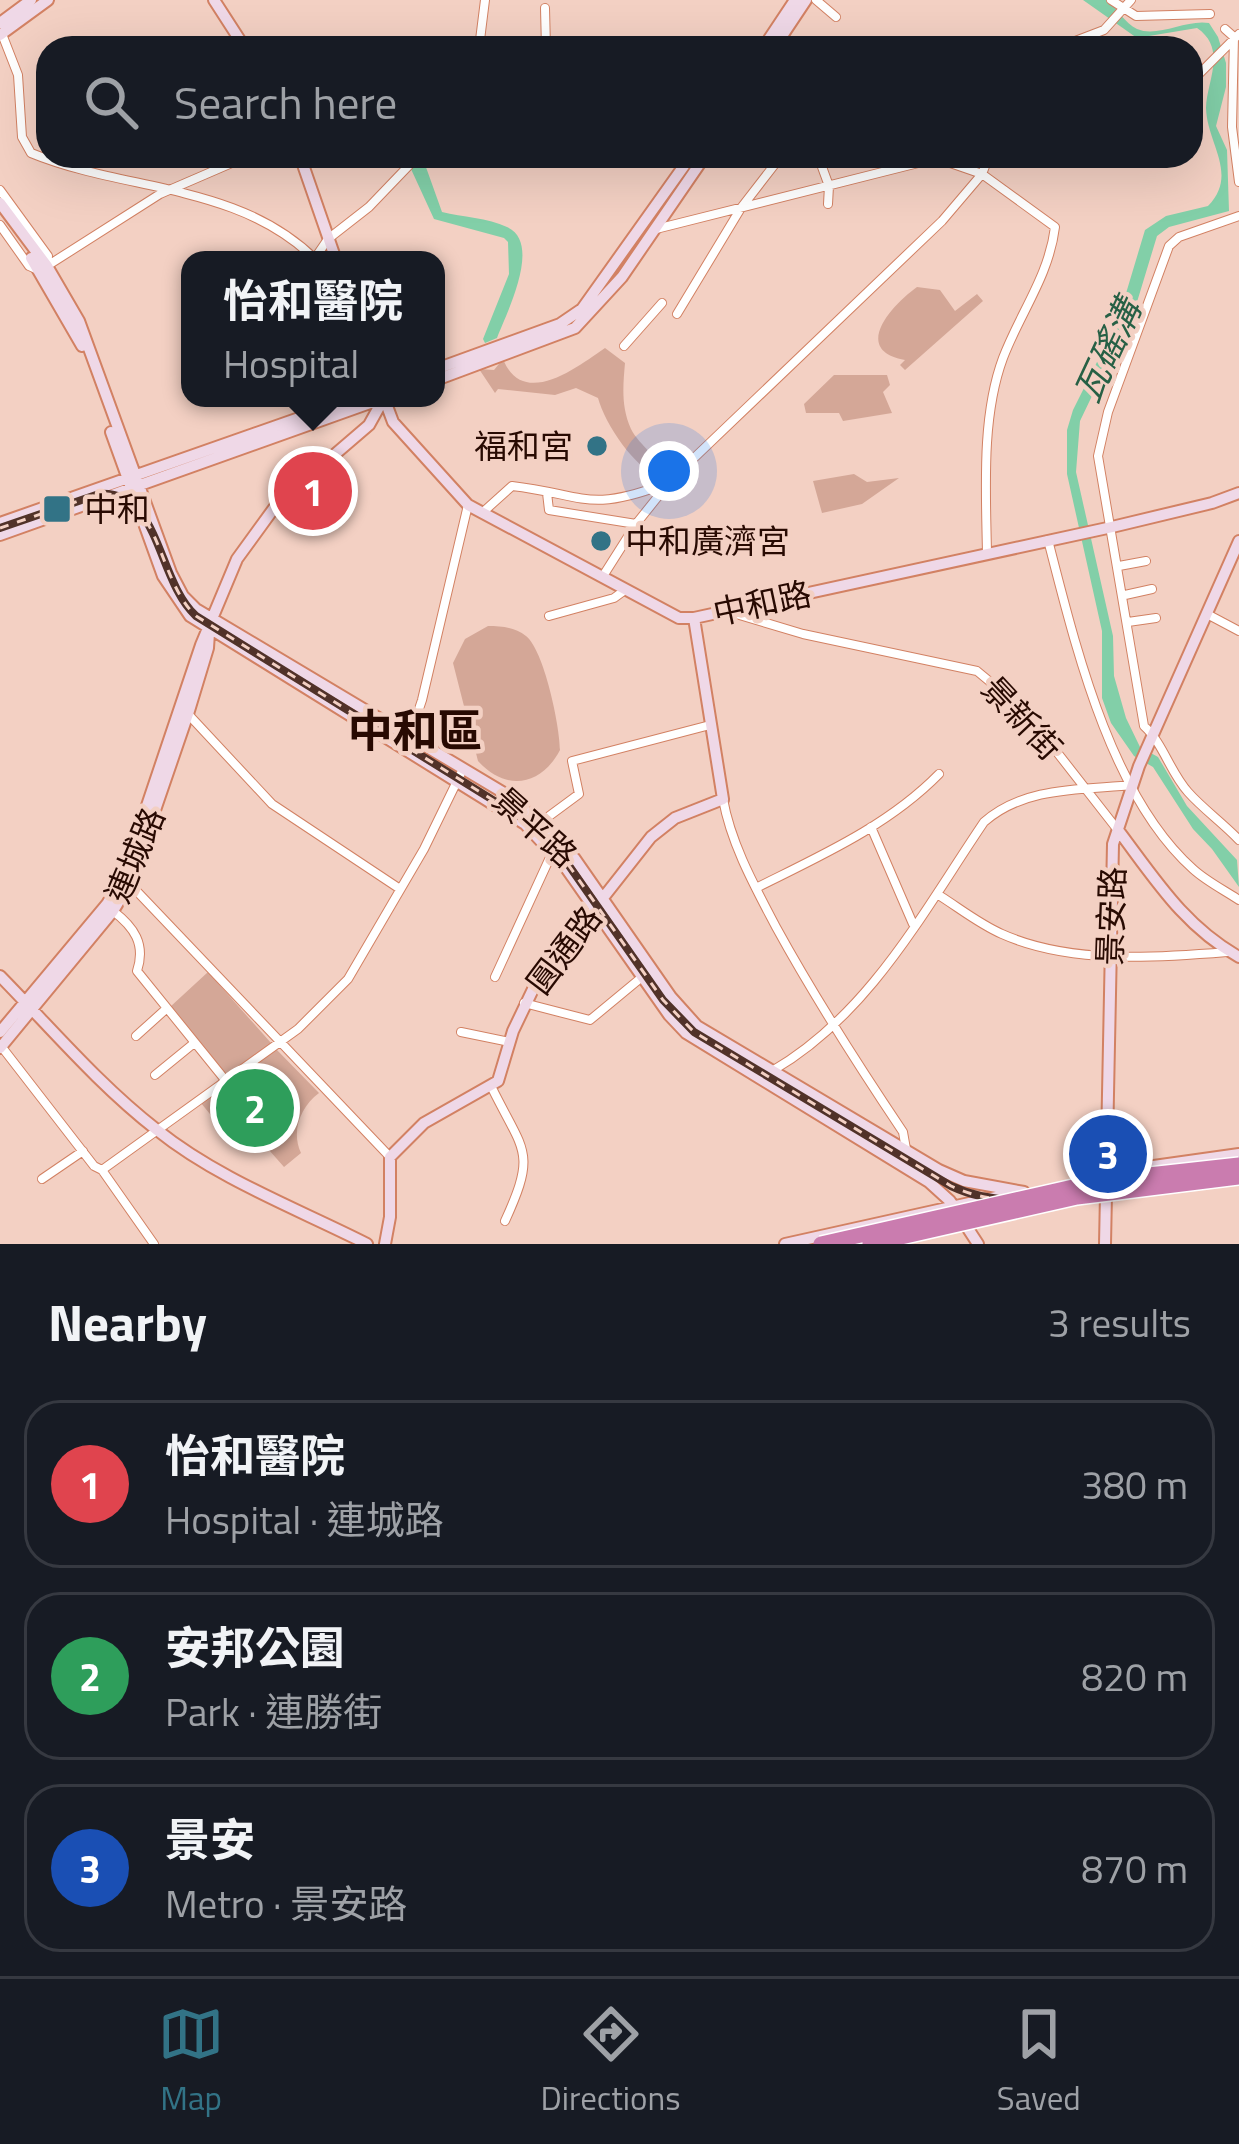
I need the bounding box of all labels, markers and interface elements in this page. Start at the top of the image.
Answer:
search box [36,36,1203,168]
text: Search here [174,68,397,136]
icon: search [78,69,144,135]
popup [181,251,445,407]
text: 怡和醫院 [223,266,403,334]
water label: 瓦磘溝 [1059,285,1157,411]
text: Hospital [223,334,359,393]
place label: 福和宮 [474,421,573,471]
marker: 福和宮 [584,433,610,459]
your location [639,441,699,501]
pin: 1 [274,446,352,536]
place label: 中和 [84,484,150,534]
marker: 中和 [41,493,73,525]
place label: 中和廣濟宮 [625,516,790,566]
marker: 中和廣濟宮 [588,528,614,554]
street label: 中和路 [708,568,816,638]
street label: 景新街 [970,665,1074,771]
district label: 中和區 [347,696,483,764]
street label: 景平路 [481,775,589,879]
street label: 連城路 [93,800,177,910]
street label: 景安路 [1084,866,1138,966]
street label: 圓通路 [514,895,614,1005]
pin: 2 [216,1063,294,1153]
pin: 3 [1069,1109,1147,1199]
text: Nearby [48,1283,207,1361]
text: 3 results [1048,1293,1191,1352]
text: 怡和醫院 [165,1421,345,1489]
text: 1 [79,1455,101,1514]
text: 380 m [1081,1455,1188,1514]
text: Hospital · 連城路 [165,1490,444,1549]
text: 安邦公園 [165,1613,345,1681]
text: 2 [79,1647,101,1706]
text: 820 m [1081,1647,1188,1706]
text: Park · 連勝街 [165,1682,382,1741]
text: 景安 [165,1805,255,1873]
text: 3 [79,1839,101,1898]
text: 870 m [1081,1839,1188,1898]
text: Metro · 景安路 [165,1874,407,1933]
tab: Map [158,2001,224,2123]
tab: Directions [541,2001,680,2123]
tab: Saved [997,2001,1081,2123]

